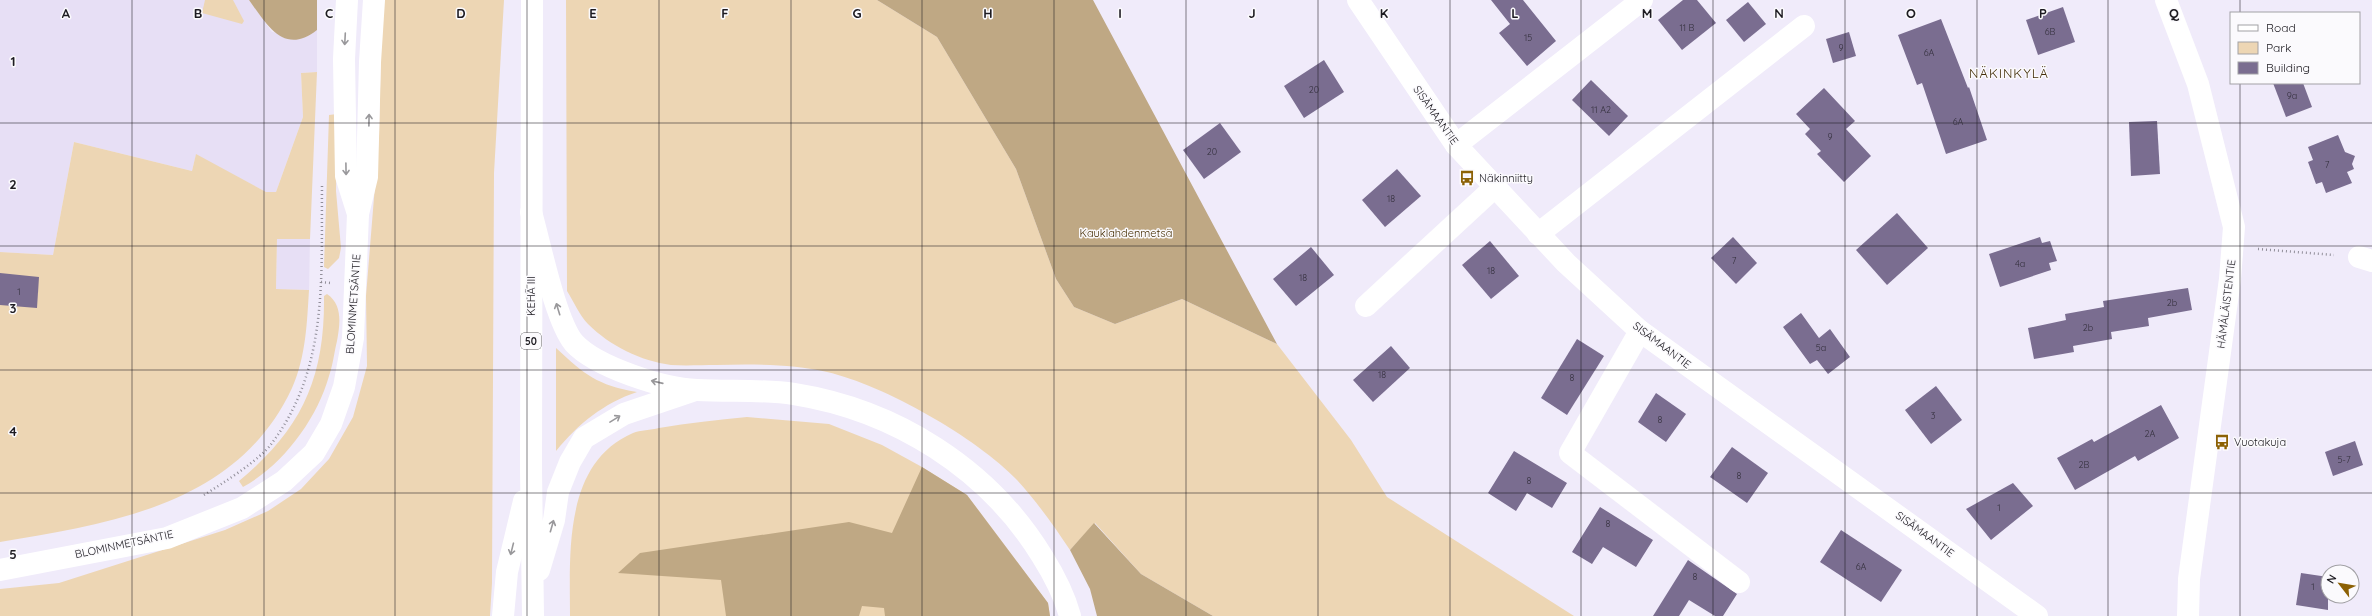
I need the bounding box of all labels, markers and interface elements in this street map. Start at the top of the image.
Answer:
text: A [62,5,71,21]
text: B [194,5,202,21]
text: C [325,5,333,21]
text: D [456,5,466,21]
text: E [589,5,597,21]
text: F [721,5,729,21]
text: G [852,5,862,21]
text: H [983,5,993,21]
text: I [1118,5,1122,21]
text: J [1248,5,1256,21]
text: K [1380,5,1389,21]
text: L [1511,5,1519,21]
text: M [1642,5,1652,21]
text: N [1774,5,1784,21]
text: O [1906,5,1916,21]
text: P [2039,5,2047,21]
text: Q [2169,5,2180,21]
legend [2230,12,2360,84]
text: Road [2266,20,2296,35]
house number: 11 B [1680,22,1695,33]
house number: 6B [2045,26,2055,37]
one-way arrow [342,32,349,45]
house number: 15 [1524,32,1532,43]
text: Park [2266,40,2291,55]
house number: 9 [1838,42,1844,53]
house number: 6A [1924,47,1935,58]
text: 1 [10,53,16,69]
text: Building [2266,60,2310,75]
district label: NÄKINKYLÄ [1969,65,2049,81]
street label: SISÄMAANTIE [1410,83,1462,147]
house number: 20 [1309,84,1319,95]
house number: 9a [2287,90,2297,101]
house number: 11 A2 [1591,104,1611,115]
one-way arrow [365,114,372,127]
house number: 6A [1953,116,1964,127]
house number: 9 [1827,131,1833,142]
house number: 20 [1207,146,1217,157]
house number: 7 [2325,159,2330,170]
one-way arrow [342,162,350,175]
bus stop icon: Näkinniitty [1458,169,1476,187]
place label: Näkinniitty [1479,171,1533,185]
text: 2 [9,176,17,192]
house number: 18 [1387,193,1395,204]
park label: Kauklahdenmetsä [1080,226,1172,240]
street label: BLOMINMETSÄNTIE [343,254,363,354]
house number: 7 [1732,255,1737,266]
house number: 4a [2015,258,2025,269]
street label: HÄMÄLÄISTENTIE [2214,259,2238,349]
house number: 18 [1487,265,1495,276]
house number: 18 [1299,272,1307,283]
street label: KEHÄ III [524,276,538,316]
house number: 1 [17,286,21,297]
house number: 2b [2167,297,2178,308]
text: 3 [10,300,17,316]
one-way arrow [554,303,561,316]
street label: SISÄMAANTIE [1630,319,1694,371]
house number: 2b [2083,322,2094,333]
road number: 50 [521,333,541,349]
house number: 5a [1816,342,1826,353]
house number: 18 [1378,369,1386,380]
house number: 8 [1570,372,1575,383]
one-way arrow [650,377,663,385]
house number: 3 [1931,410,1936,421]
house number: 8 [1658,414,1663,425]
one-way arrow [609,415,621,423]
text: 4 [9,423,17,439]
house number: 2A [2145,428,2156,439]
bus stop icon: Vuotakuja [2213,433,2231,451]
place label: Vuotakuja [2234,435,2286,449]
house number: 5-7 [2337,454,2351,465]
house number: 2B [2079,459,2090,470]
house number: 8 [1737,470,1742,481]
house number: 8 [1527,475,1532,486]
house number: 1 [1997,502,2001,513]
street label: SISÄMAANTIE [1893,508,1957,560]
house number: 8 [1606,518,1611,529]
one-way arrow [549,520,556,533]
street label: BLOMINMETSÄNTIE [74,527,174,561]
one-way arrow [508,542,515,555]
text: 5 [9,546,17,562]
house number: 6A [1856,561,1867,572]
north arrow [2320,564,2360,604]
house number: 8 [1693,571,1698,582]
text: N [2323,572,2340,586]
house number: 1 [2311,581,2315,592]

